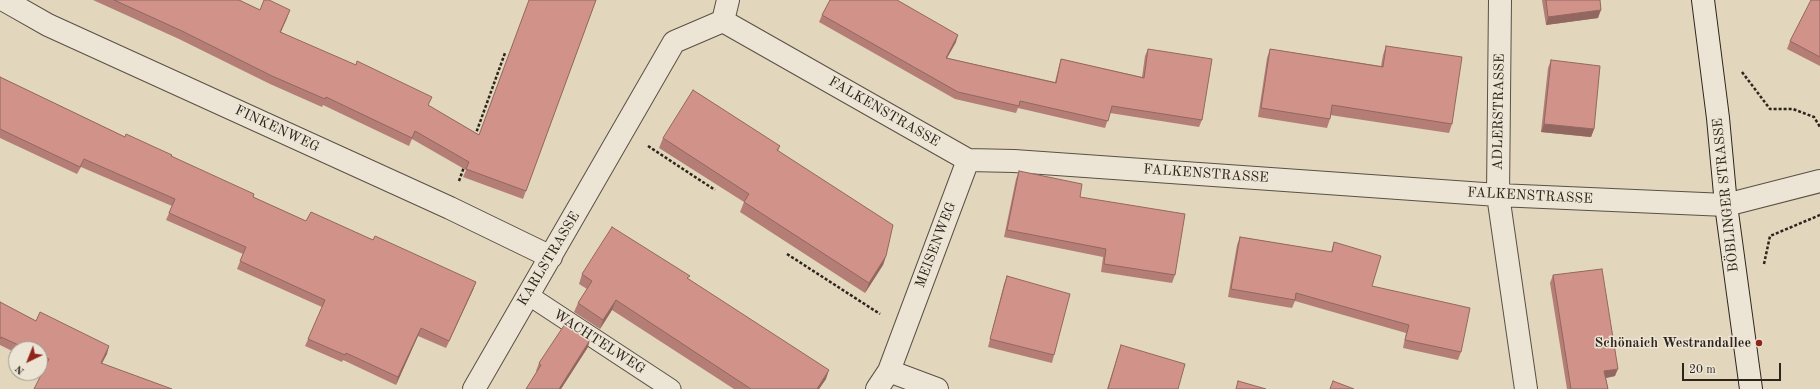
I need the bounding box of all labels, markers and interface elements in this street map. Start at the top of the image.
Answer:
street label: ADLERSTRASSE [1490,53,1508,171]
street label: FALKENSTRASSE [825,73,943,151]
street label: FINKENWEG [232,102,322,156]
street label: BÖBLINGER STRASSE [1710,117,1742,273]
street label: FALKENSTRASSE [1143,161,1269,187]
street label: FALKENSTRASSE [1467,184,1593,208]
street label: MEISENWEG [912,200,960,290]
street label: KARLSTRASSE [514,209,584,309]
street label: WACHTELWEG [550,306,648,378]
place label: Schönaich Westrandallee [1595,335,1751,351]
marker: Schönaich Westrandallee [1754,338,1764,348]
north arrow [8,341,48,381]
scale bar [1684,355,1783,381]
text: N [13,363,27,376]
text: 20 m [1689,364,1716,376]

